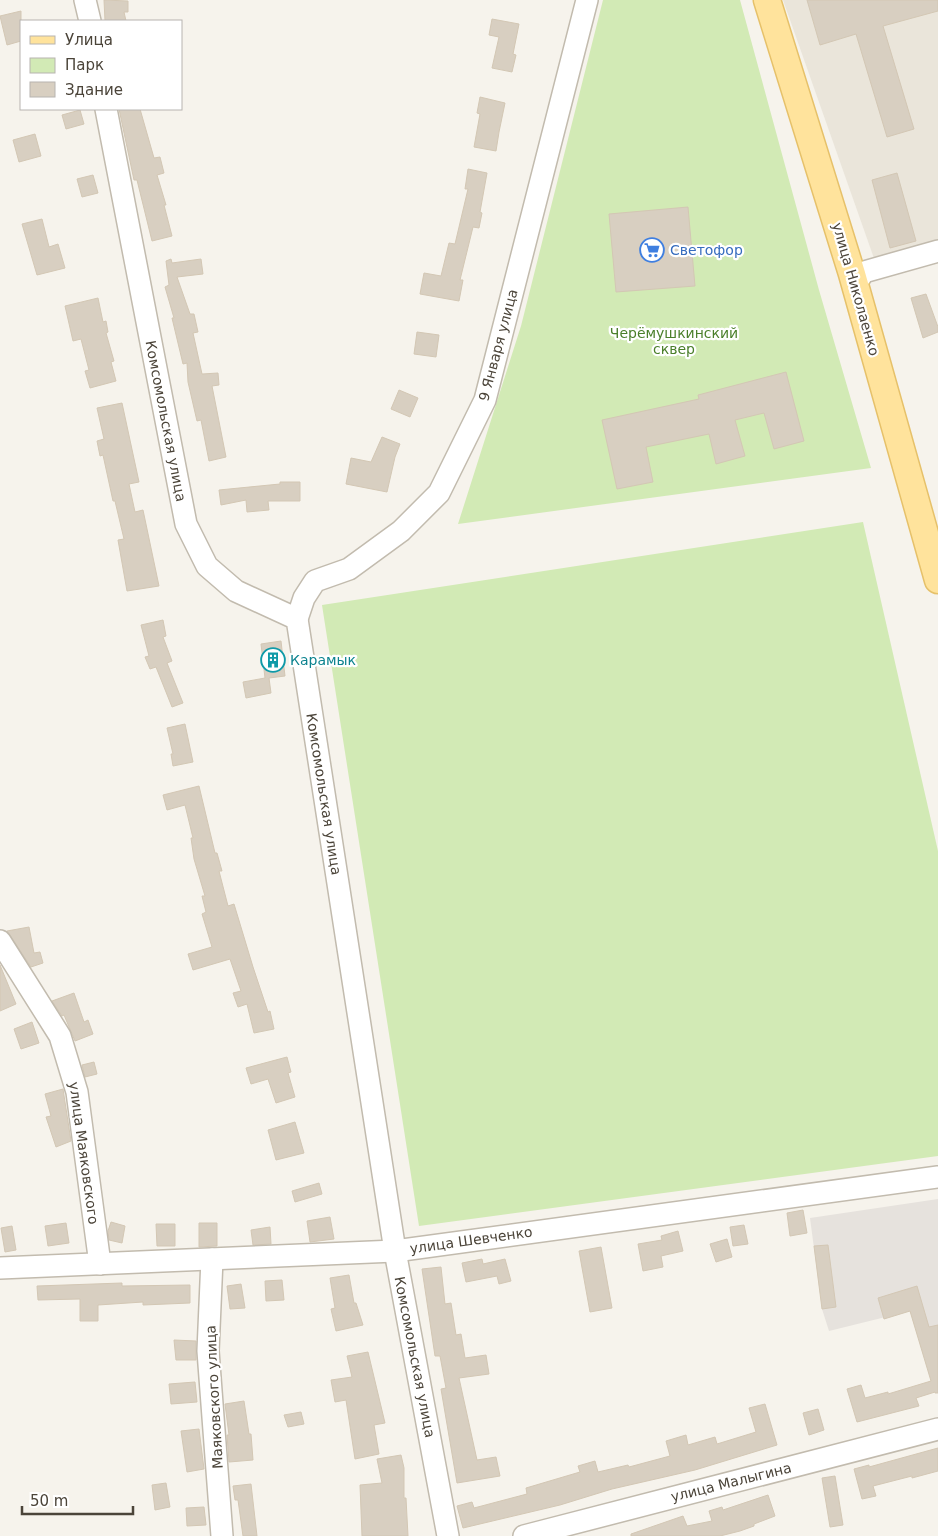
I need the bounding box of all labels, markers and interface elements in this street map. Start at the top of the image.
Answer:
legend [20,20,182,110]
text: Улица [65,31,113,49]
text: Парк [65,56,104,74]
text: Здание [65,81,123,99]
street label: улица Николаенко [829,221,883,357]
supermarket icon: Светофор [639,237,665,263]
place label: Светофор [670,242,743,258]
street label: 9 Января улица [475,287,521,403]
park label: Черёмушкинский сквер [610,325,738,357]
street label: Комсомольская улица [143,339,189,503]
building icon: Карамык [260,647,286,673]
place label: Карамык [290,652,356,668]
street label: Комсомольская улица [303,712,345,876]
street label: улица Маяковского [66,1081,102,1225]
street label: улица Шевченко [409,1223,533,1257]
street label: Комсомольская улица [392,1275,438,1439]
street label: Маяковского улица [202,1325,226,1469]
street label: улица Малыгина [669,1459,793,1505]
scale bar [22,1484,134,1516]
text: 50 m [30,1492,68,1510]

